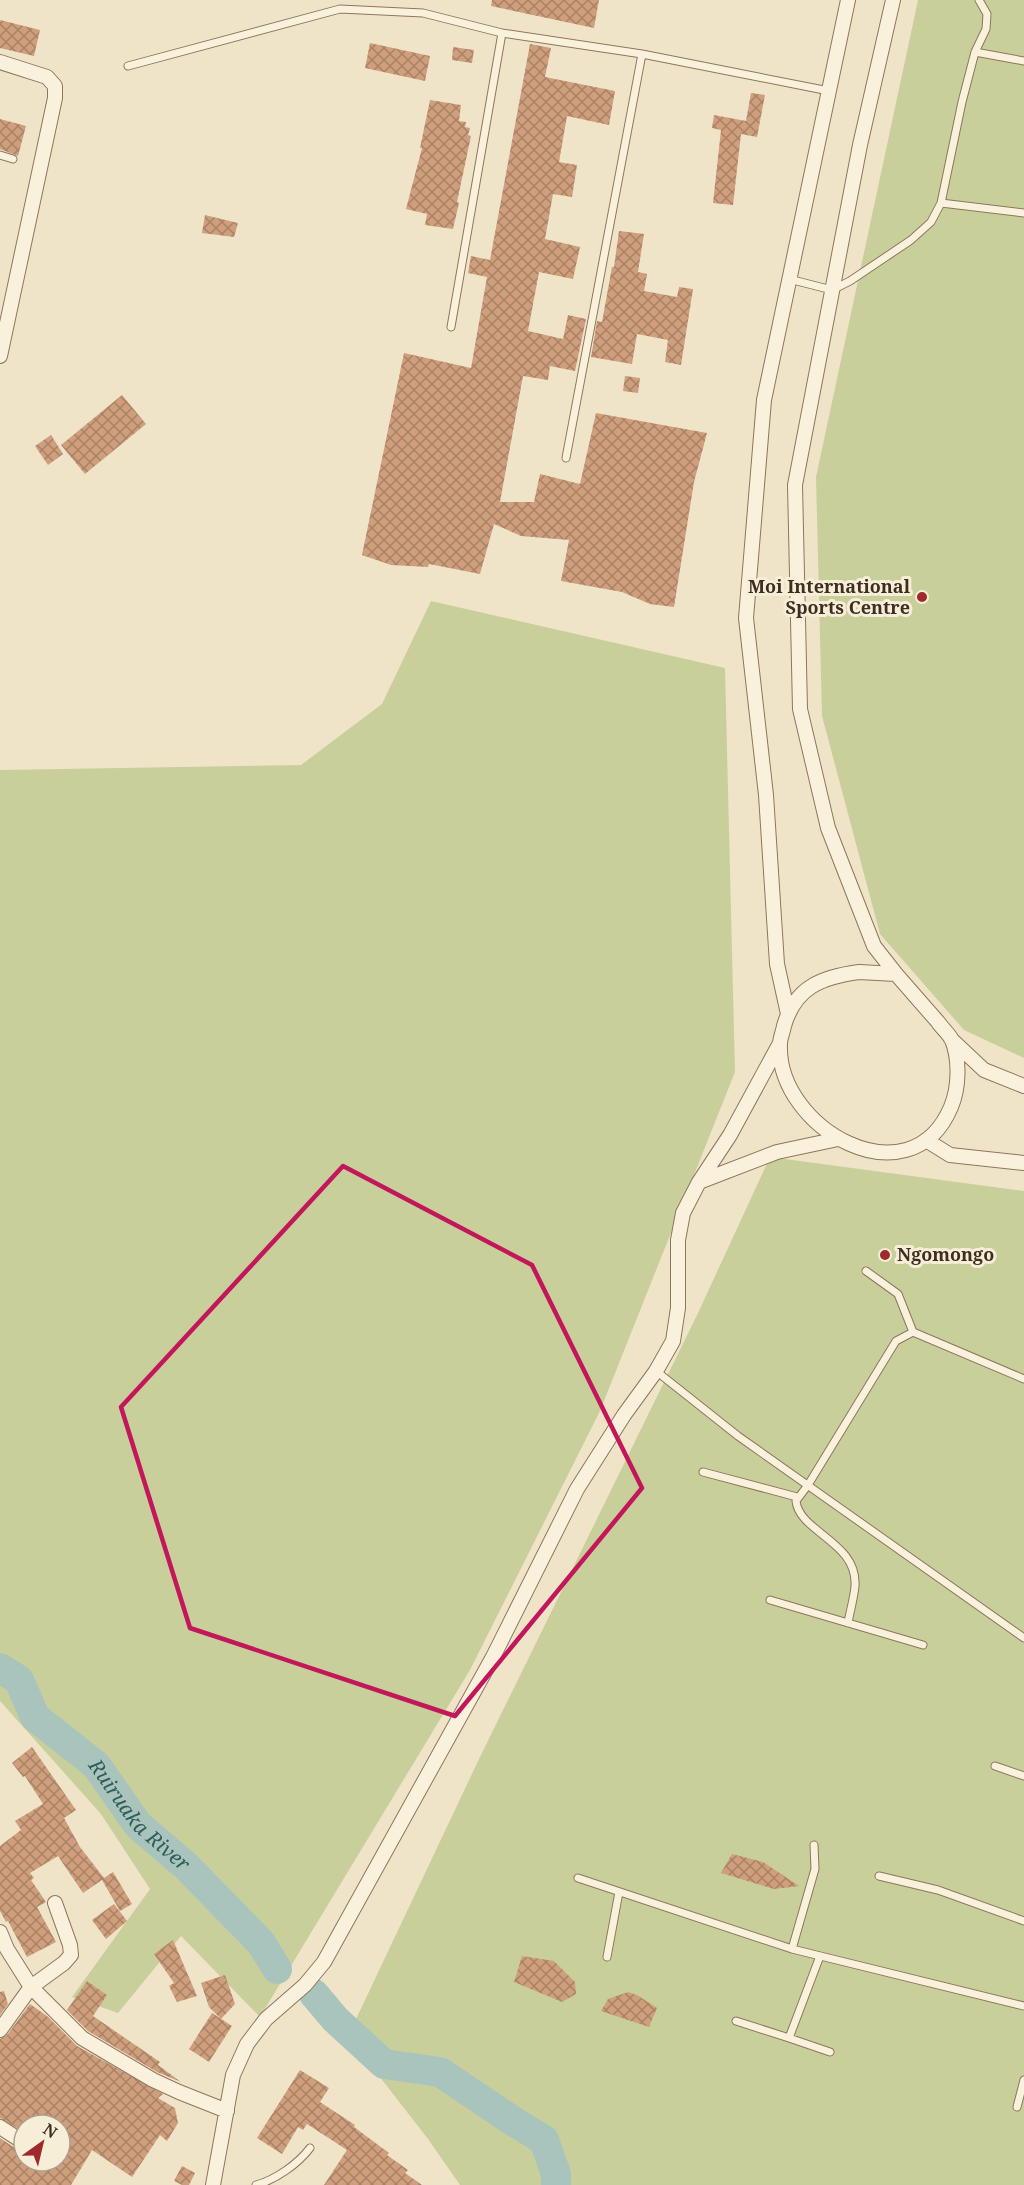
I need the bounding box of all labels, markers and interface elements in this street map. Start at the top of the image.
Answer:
place label: Moi International Sports Centre [748,574,911,619]
marker: Moi International Sports Centre [915,590,929,604]
place label: Ngomongo [897,1242,994,1266]
marker: Ngomongo [878,1248,892,1262]
water label: Ruiruaka River [82,1753,196,1877]
north arrow [12,2113,72,2173]
text: N [39,2118,62,2143]

